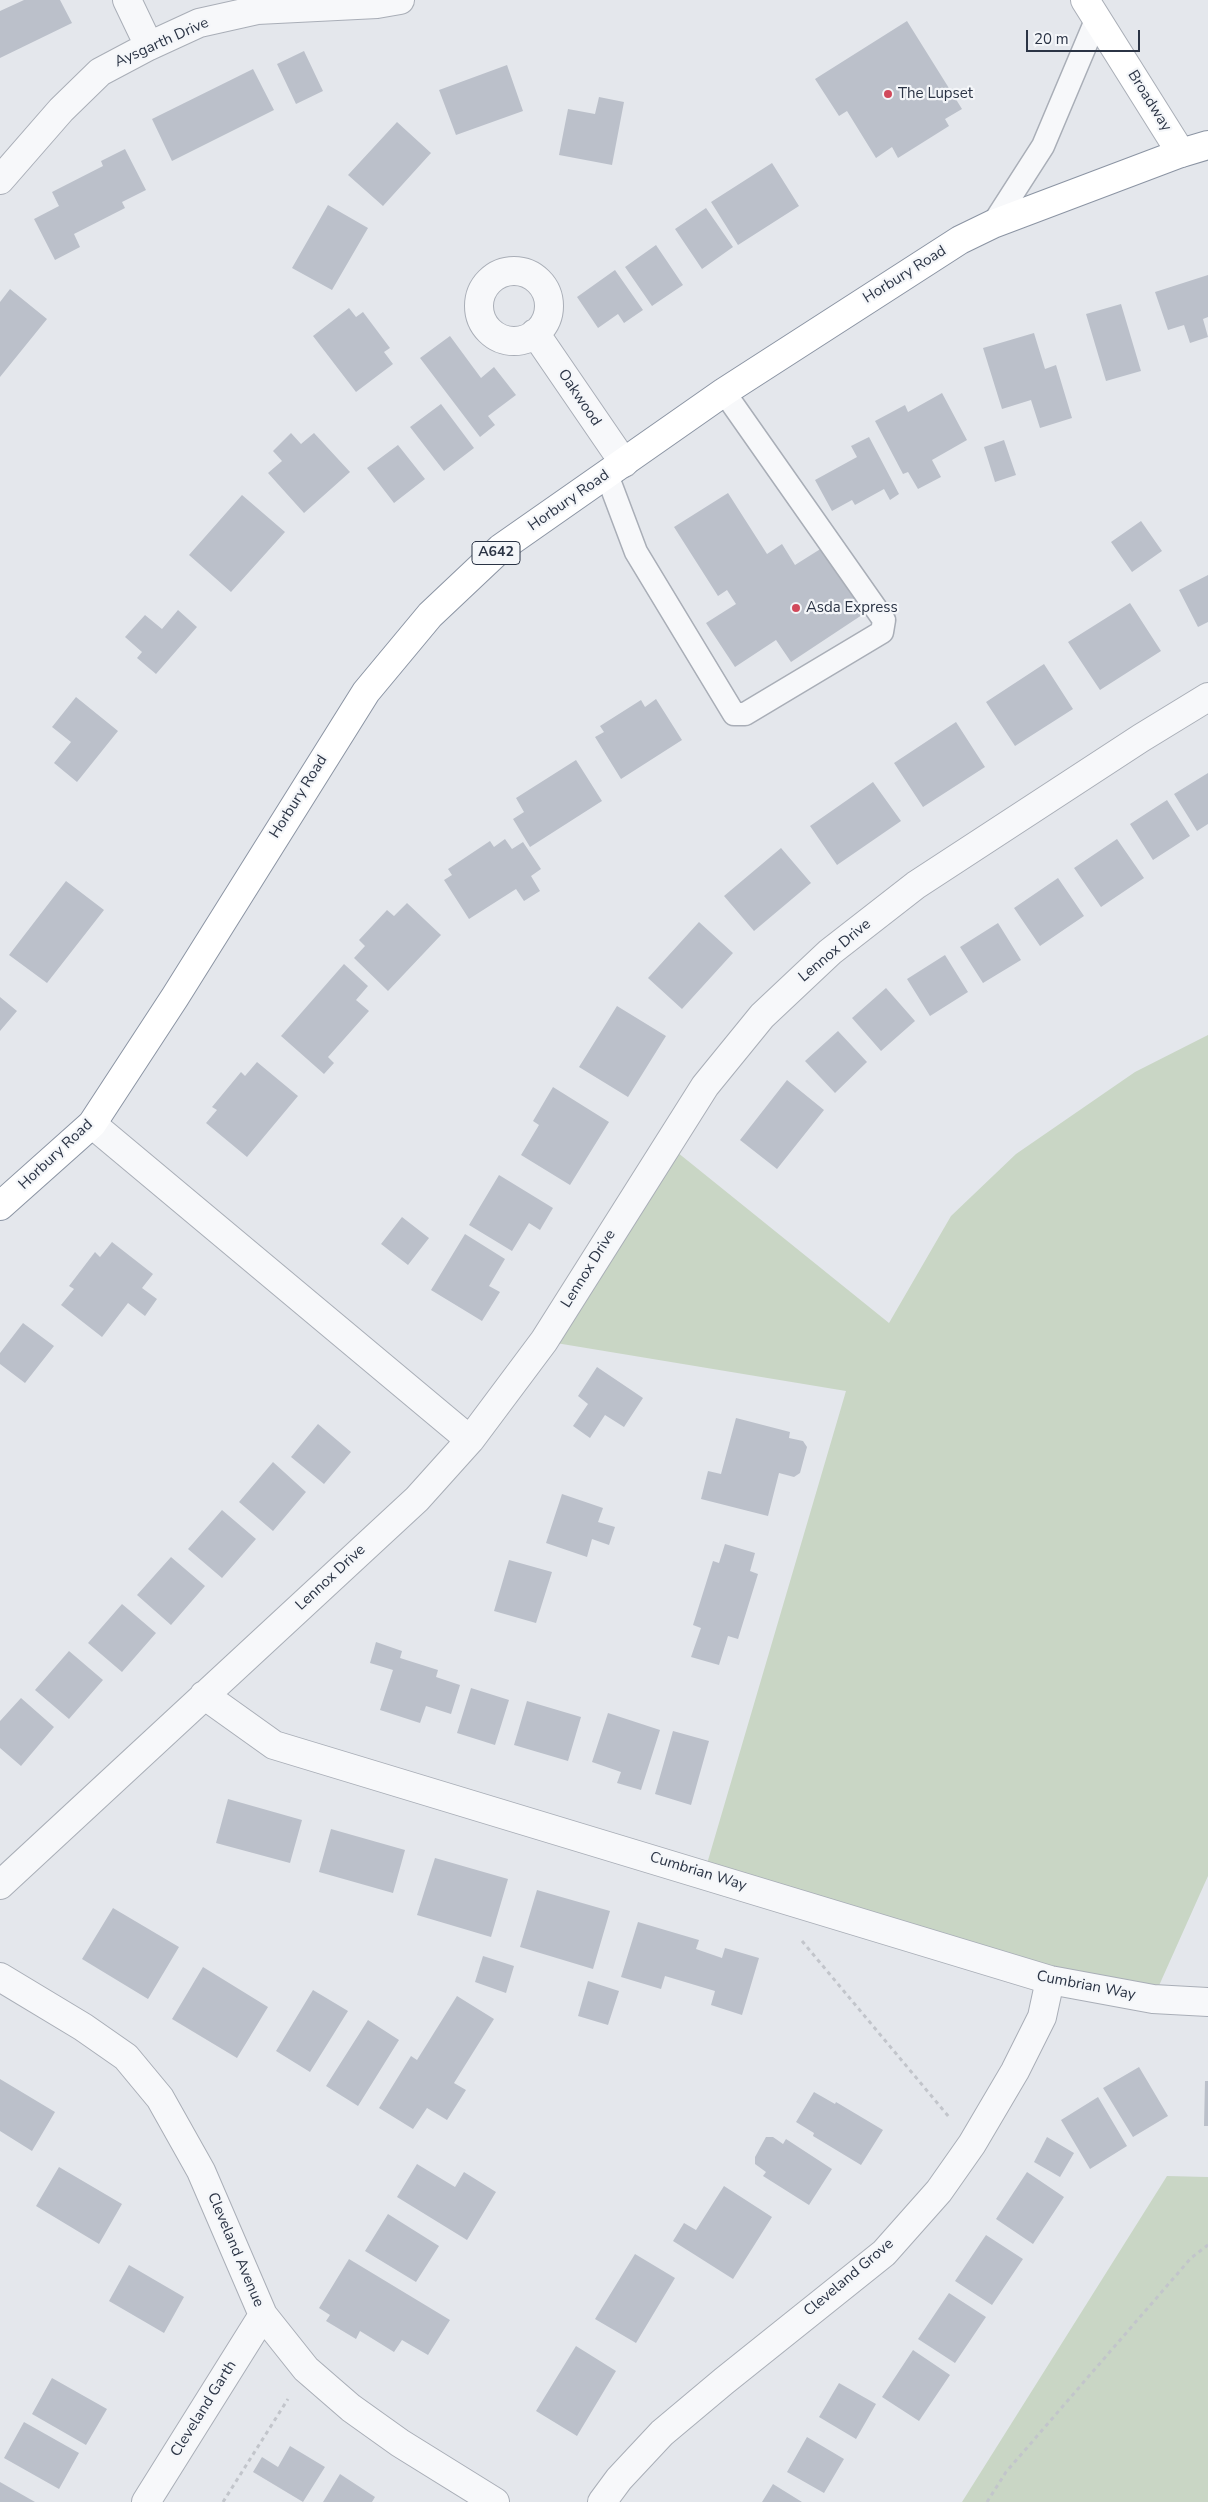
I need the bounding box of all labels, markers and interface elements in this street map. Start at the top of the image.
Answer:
street label: Aysgarth Drive [112,14,212,72]
scale bar [1028,20,1142,52]
text: 20 m [1034,29,1069,49]
street label: Broadway [1123,67,1175,135]
place label: The Lupset [898,85,973,103]
marker: The Lupset [882,88,894,100]
street label: Horbury Road [860,242,950,308]
street label: Oakwood [553,366,605,430]
street label: Horbury Road [525,467,613,535]
road number: A642 [472,542,520,564]
place label: Asda Express [806,599,898,617]
marker: Asda Express [790,602,802,614]
street label: Horbury Road [266,752,332,842]
street label: Lennox Drive [795,916,875,986]
street label: Horbury Road [15,1116,97,1194]
street label: Lennox Drive [558,1227,620,1311]
street label: Lennox Drive [292,1541,370,1615]
street label: Cumbrian Way [647,1849,749,1895]
street label: Cumbrian Way [1035,1968,1137,2004]
street label: Cleveland Avenue [203,2190,267,2310]
street label: Cleveland Grove [801,2235,897,2321]
street label: Cleveland Garth [167,2358,241,2460]

